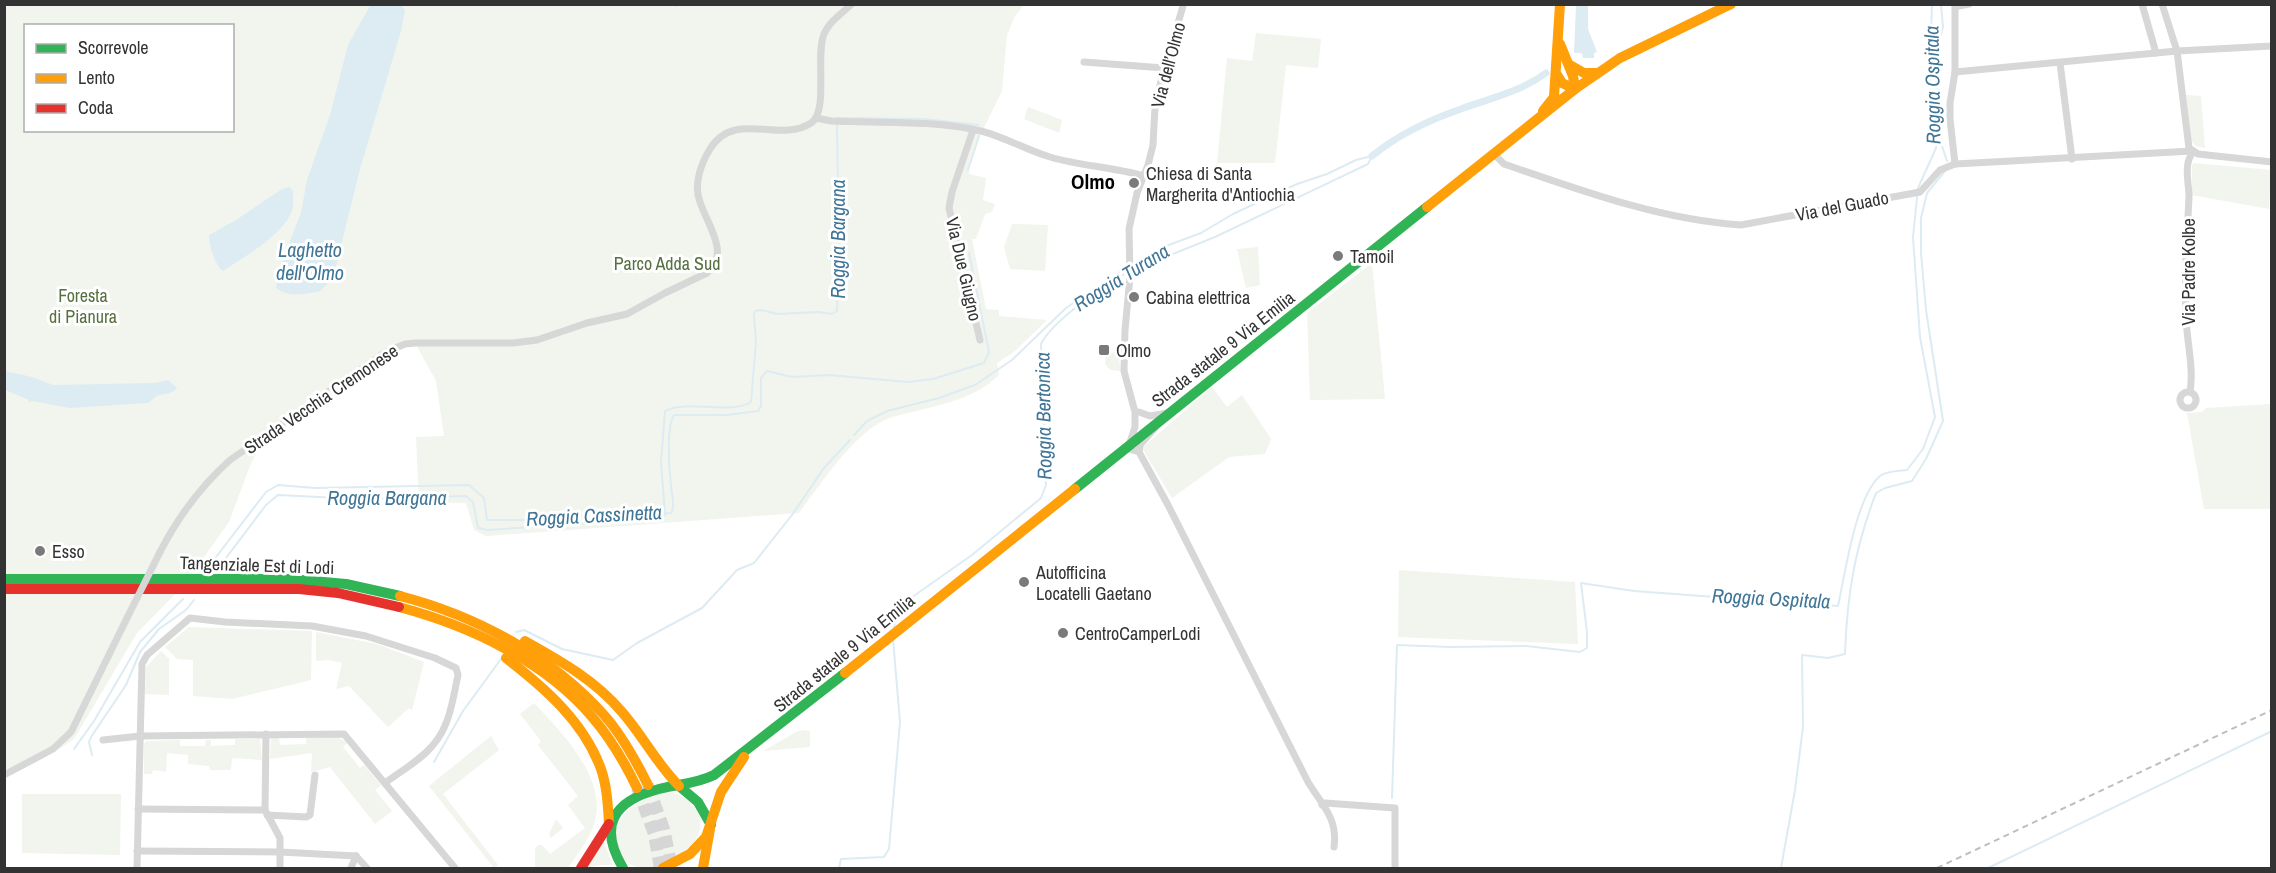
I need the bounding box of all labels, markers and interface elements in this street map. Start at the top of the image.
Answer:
street label: Via dell’Olmo [1145,19,1191,111]
legend [24,24,234,132]
water label: Roggia Ospitala [1917,26,1947,144]
text: Scorrevole [78,35,149,60]
text: Lento [78,65,115,90]
text: Coda [78,95,113,120]
place label: Chiesa di Santa Margherita d'Antiochia [1146,161,1295,207]
district label: Olmo [1071,167,1115,196]
marker: Chiesa di Santa Margherita d'Antiochia [1127,176,1141,190]
water label: Roggia Bargana [824,179,851,299]
street label: Via del Guado [1793,185,1891,227]
street label: Via Due Giugno [940,215,988,323]
street label: Via Padre Kolbe [2176,218,2201,326]
water label: Laghetto dell'Olmo [276,236,344,286]
water label: Roggia Turana [1068,237,1174,317]
place label: Tamoil [1350,244,1394,269]
marker: Tamoil [1331,249,1345,263]
park label: Parco Adda Sud [614,251,720,276]
park label: Foresta di Pianura [49,283,117,329]
place label: Cabina elettrica [1146,285,1250,310]
street label: Strada statale 9 Via Emilia [1146,285,1300,413]
marker: Cabina elettrica [1127,290,1141,304]
street label: Strada Vecchia Cremonese [239,338,403,460]
place label: Olmo [1116,338,1151,363]
marker: Olmo [1097,343,1111,357]
water label: Roggia Bertonica [1028,352,1058,480]
water label: Roggia Bargana [327,484,447,511]
water label: Roggia Cassinetta [525,498,663,532]
place label: Esso [52,539,85,564]
marker: Esso [33,544,47,558]
street label: Tangenziale Est di Lodi [179,550,335,580]
place label: Autofficina Locatelli Gaetano [1035,560,1152,606]
marker: Autofficina Locatelli Gaetano [1017,575,1031,589]
water label: Roggia Ospitala [1711,581,1831,615]
street label: Strada statale 9 Via Emilia [768,588,920,718]
place label: CentroCamperLodi [1075,621,1201,646]
marker: CentroCamperLodi [1056,626,1070,640]

